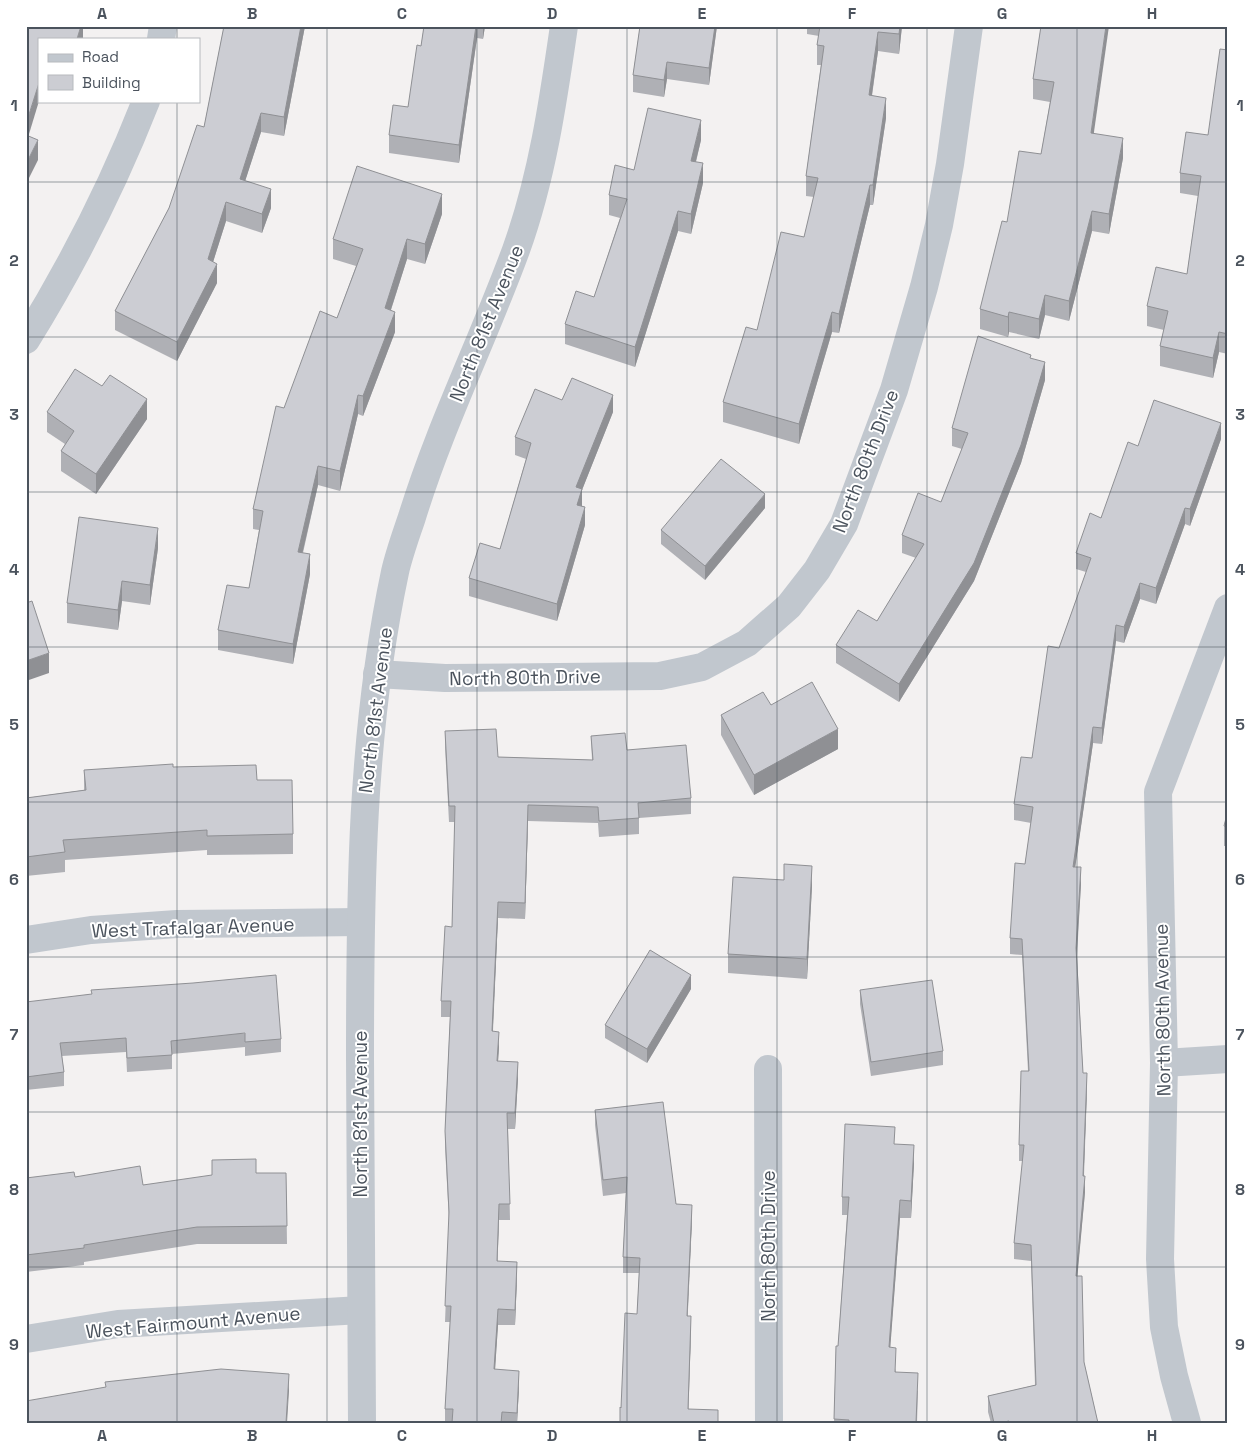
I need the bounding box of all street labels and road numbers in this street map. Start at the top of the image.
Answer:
street label: North 81st Avenue [444,241,529,405]
street label: North 80th Drive [827,386,904,536]
street label: North 81st Avenue [353,626,398,794]
street label: North 80th Drive [449,664,601,691]
street label: West Trafalgar Avenue [91,911,295,944]
street label: North 80th Avenue [1148,923,1177,1097]
street label: North 81st Avenue [348,1031,373,1197]
street label: North 80th Drive [756,1170,781,1322]
street label: West Fairmount Avenue [85,1301,301,1344]

